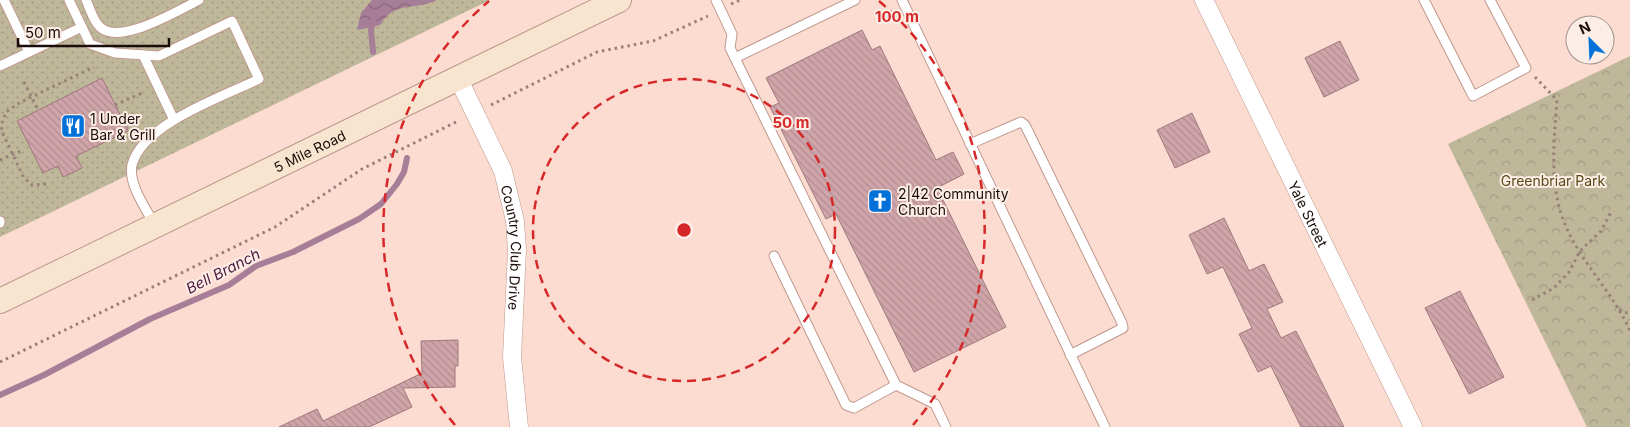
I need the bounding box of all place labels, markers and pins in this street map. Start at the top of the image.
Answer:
place label: 1 Under Bar & Grill [90,110,155,143]
restaurant icon: 1 Under Bar & Grill [60,113,86,139]
place label: 2|42 Community Church [898,185,1009,218]
church icon: 2|42 Community Church [867,188,893,214]
centre of rings [675,221,693,239]

